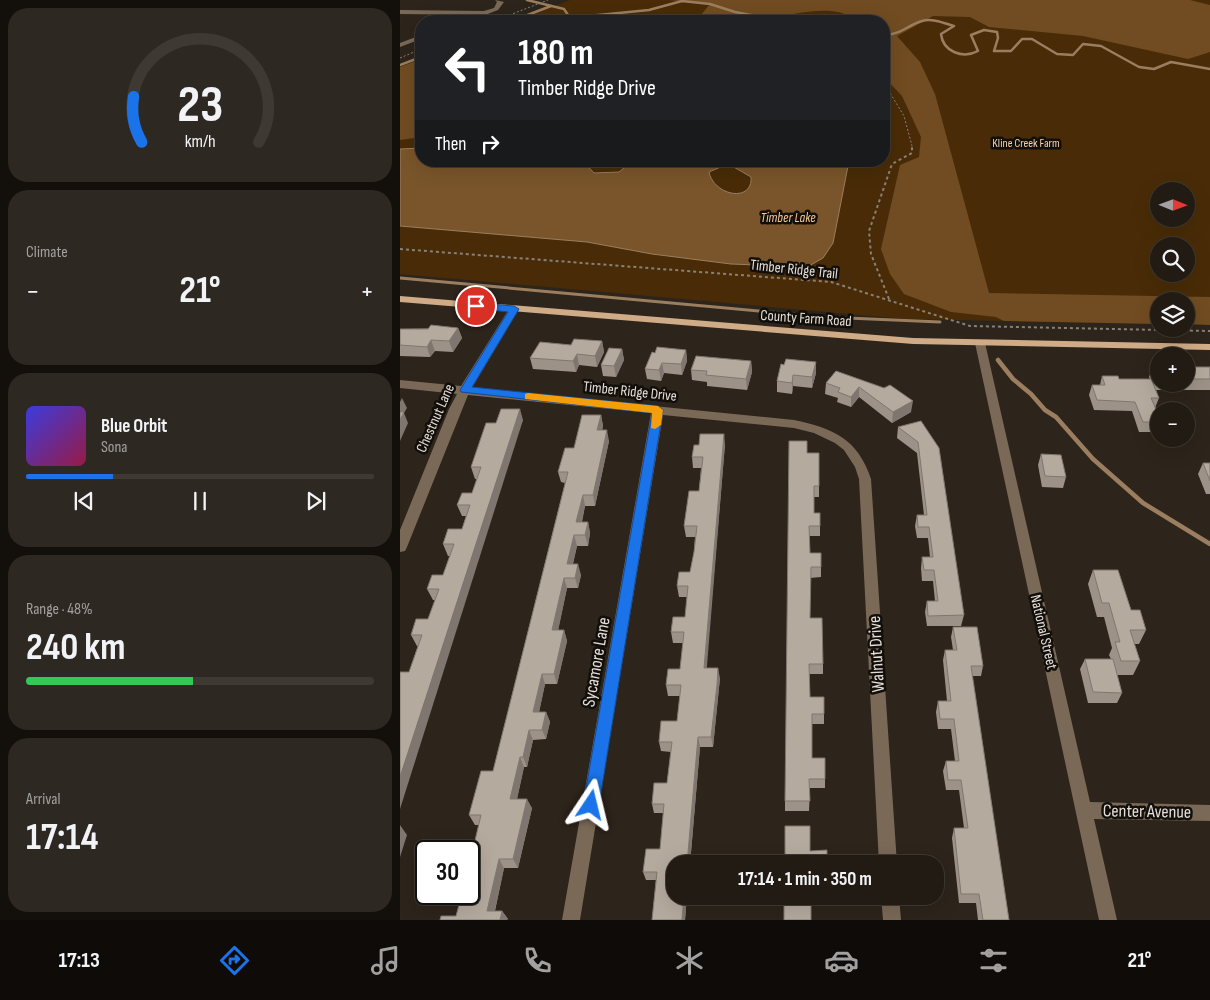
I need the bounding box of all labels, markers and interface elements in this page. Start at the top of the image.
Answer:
text: 180 m [518,32,594,75]
icon: left [435,35,500,100]
text: 23 [177,74,223,137]
text: Timber Ridge Drive [518,75,656,102]
icon: right [476,130,504,158]
text: km/h [185,131,215,152]
text: Then [435,133,466,156]
park label: Kline Creek Farm [992,136,1060,151]
north arrow [1150,182,1195,228]
map controls [1150,182,1195,447]
water label: Timber Lake [760,209,816,226]
button: search [1150,237,1195,282]
text: Climate [26,243,68,262]
street label: Timber Ridge Trail [749,255,839,284]
text: 21° [179,268,221,313]
text: − [26,275,40,308]
text: + [360,275,374,308]
pin [455,285,497,327]
icon: arrive [462,292,490,320]
button: layers [1150,292,1195,337]
street label: County Farm Road [760,306,852,331]
button: + [1150,347,1195,392]
street label: Timber Ridge Drive [582,377,678,406]
street label: Chestnut Lane [412,381,459,455]
button: − [1150,402,1195,447]
text: Blue Orbit [101,415,167,438]
text: Sona [101,438,128,457]
icon: previous [70,487,98,515]
icon: pause [186,487,214,515]
icon: next [302,487,330,515]
street label: National Street [1026,593,1061,672]
text: Range · 48% [26,600,93,619]
street label: Walnut Drive [864,615,889,693]
street label: Sycamore Lane [578,616,615,709]
text: 240 km [26,625,125,670]
position arrow [564,778,616,830]
text: Arrival [26,790,60,809]
street label: Center Avenue [1103,800,1191,823]
text: 17:14 [26,815,98,860]
speed limit sign: 30 [415,840,480,905]
text: 17:14 · 1 min · 350 m [738,868,872,891]
icon: directions [217,943,252,978]
icon: music [368,943,403,978]
icon: phone [520,943,555,978]
icon: climate [672,943,707,978]
icon: car [824,943,859,978]
icon: filters [976,943,1011,978]
text: 17:13 [58,947,100,974]
text: 21° [1128,947,1151,974]

